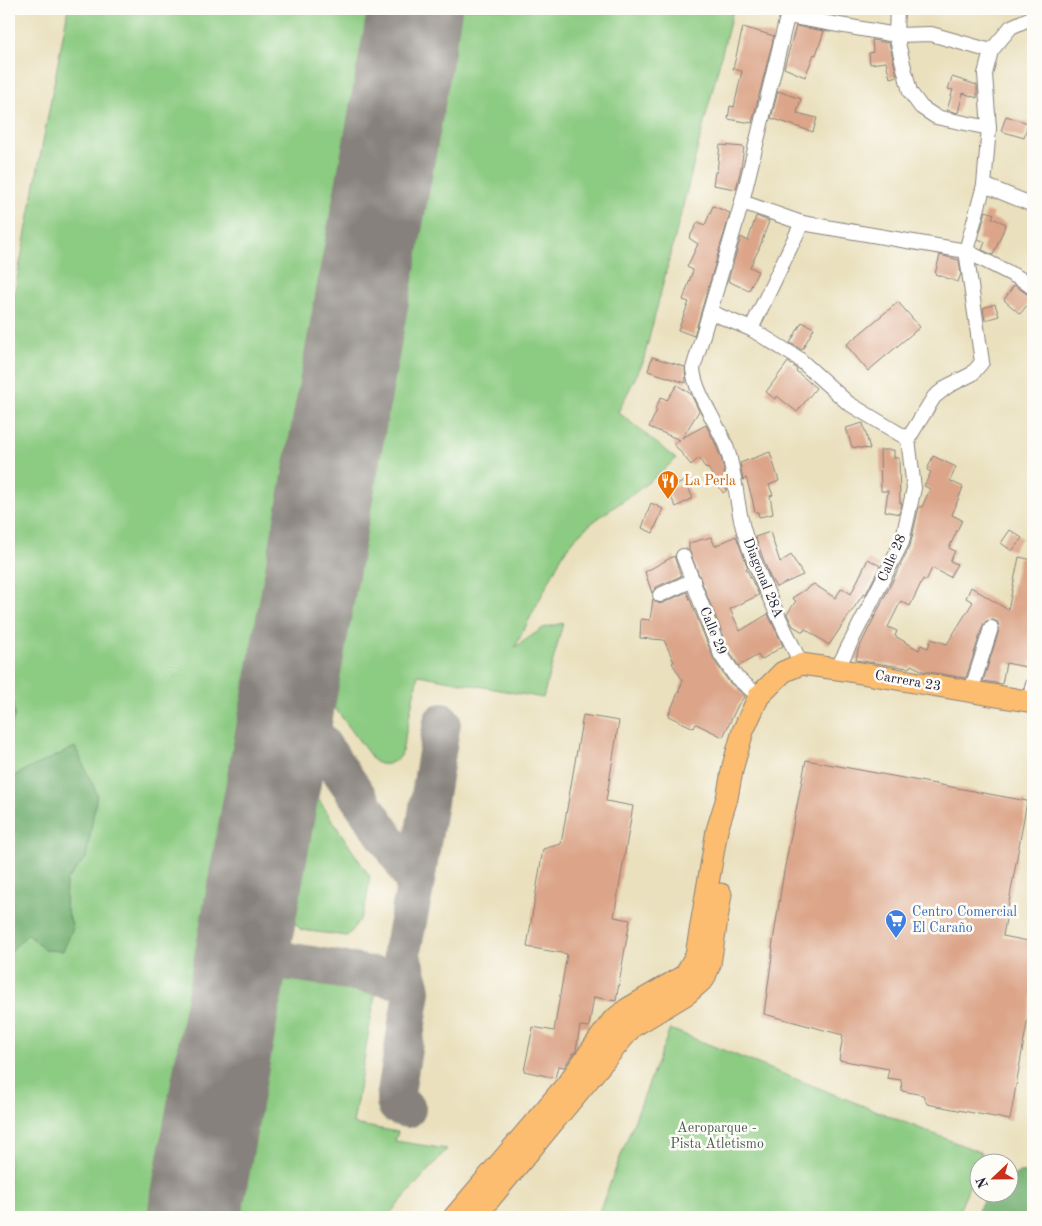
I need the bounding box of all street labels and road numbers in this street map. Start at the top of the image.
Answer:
street label: Calle 28 [875,532,909,584]
street label: Diagonal 28A [741,536,786,620]
street label: Calle 29 [697,605,729,657]
street label: Carrera 23 [874,668,942,694]

